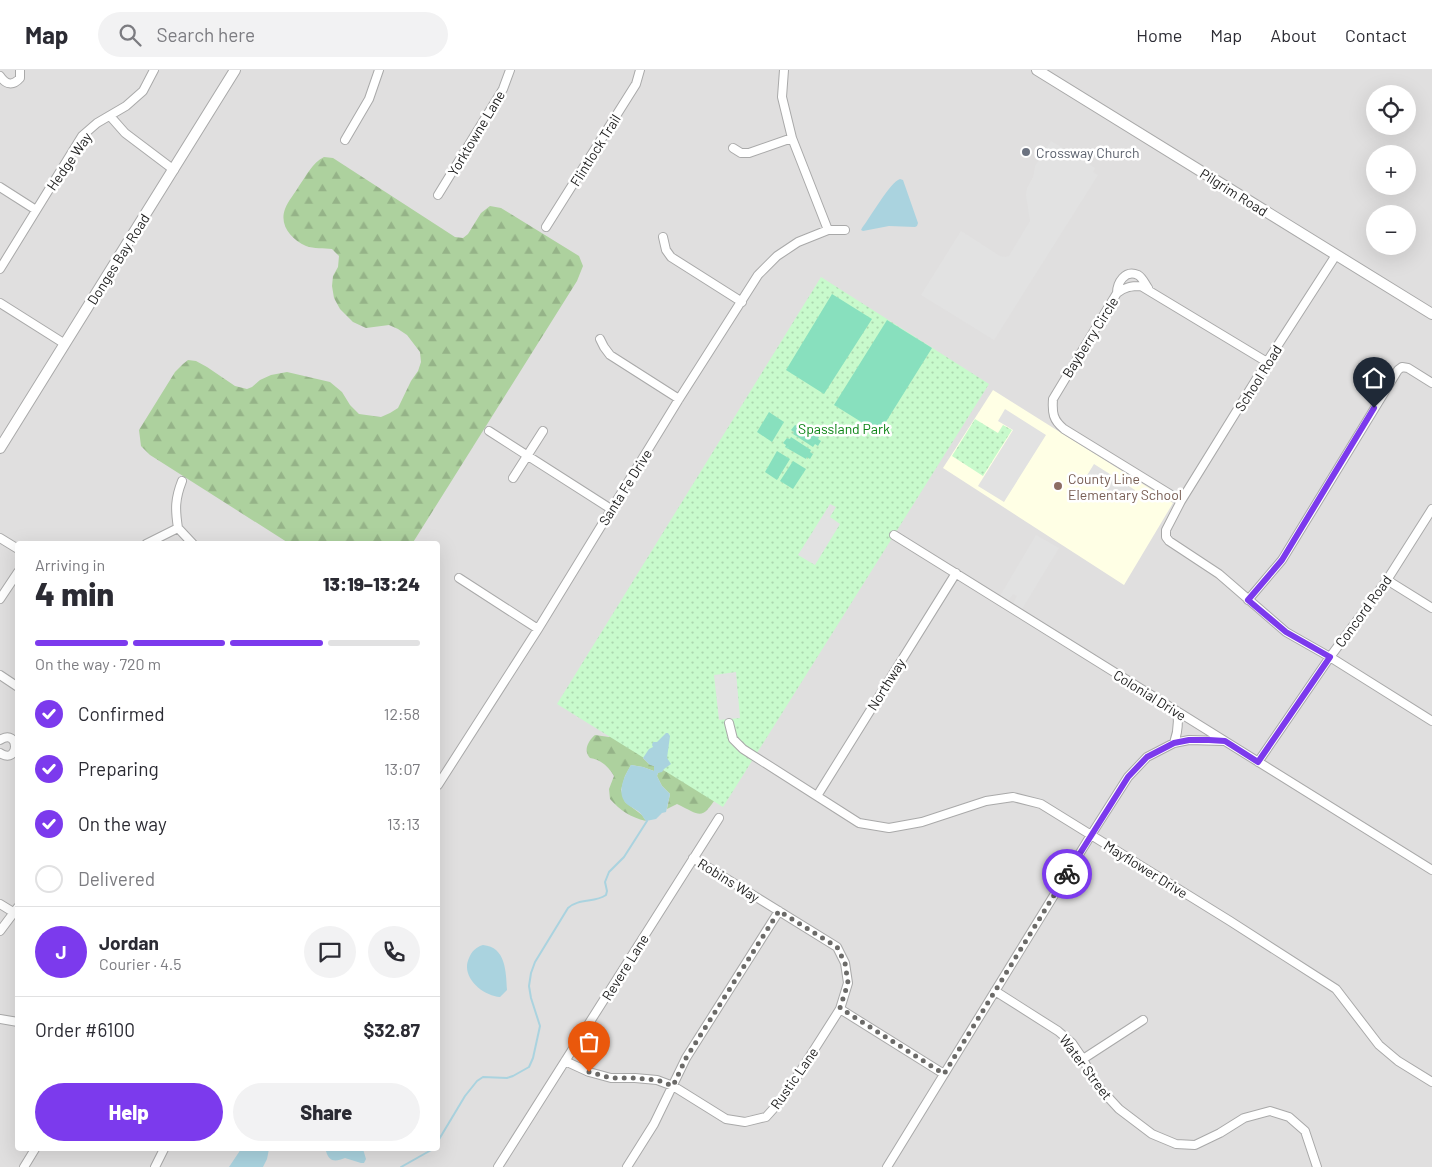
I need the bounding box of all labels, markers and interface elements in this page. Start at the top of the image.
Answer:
search box [98,12,448,57]
text: Map [25,20,68,49]
icon: search [116,21,144,49]
text: Search here [156,23,255,46]
text: Home [1136,24,1182,46]
text: Map [1210,24,1242,46]
text: About [1270,24,1317,46]
text: Contact [1345,24,1407,46]
map controls [1366,85,1416,255]
button: locate [1366,85,1416,135]
street label: Yorktowne Lane [444,87,508,179]
street label: Flintlock Trail [566,111,624,189]
street label: Hedge Way [43,128,96,193]
place label: Crossway Church [1036,144,1140,161]
button: + [1366,145,1416,195]
marker: Crossway Church [1020,146,1032,158]
street label: Pilgrim Road [1197,165,1271,219]
button: − [1366,205,1416,255]
street label: Donges Bay Road [83,210,153,308]
street label: Bayberry Circle [1058,293,1122,381]
street label: School Road [1231,342,1285,414]
pin [1353,357,1395,408]
icon: home [1360,364,1388,392]
park label: Spassland Park [798,420,890,437]
street label: Santa Fe Drive [595,446,655,528]
place label: County Line Elementary School [1068,470,1182,503]
marker: County Line Elementary School [1052,480,1064,492]
text: Arriving in [35,555,105,574]
text: 13:19–13:24 [323,572,420,595]
street label: Concord Road [1331,572,1395,650]
text: 4 min [35,574,114,612]
text: On the way · 720 m [35,654,161,673]
street label: Northway [863,654,909,713]
street label: Colonial Drive [1111,666,1189,724]
icon: check [35,700,63,728]
text: Confirmed [78,702,165,725]
text: 12:58 [384,704,420,723]
icon: check [35,755,63,783]
text: Preparing [78,757,159,780]
text: 13:07 [384,759,420,778]
icon: check [35,810,63,838]
text: On the way [78,812,167,835]
text: 13:13 [387,814,420,833]
street label: Mayflower Drive [1101,836,1191,902]
courier [1042,849,1092,899]
street label: Robins Way [695,854,763,906]
icon: bike [1053,860,1081,888]
text: Delivered [78,867,155,890]
button: chat [304,926,356,978]
button: phone [368,926,420,978]
text: Jordan [99,931,159,954]
street label: Revere Lane [598,931,652,1003]
text: J [55,940,67,963]
text: Courier · 4.5 [99,954,182,973]
text: Order #6100 [35,1018,135,1041]
text: $32.87 [363,1018,420,1041]
pin [568,1021,610,1072]
icon: bag [575,1028,603,1056]
street label: Water Street [1056,1031,1116,1103]
street label: Rustic Lane [767,1044,821,1112]
button: Help [35,1083,223,1141]
button: Share [233,1083,420,1141]

